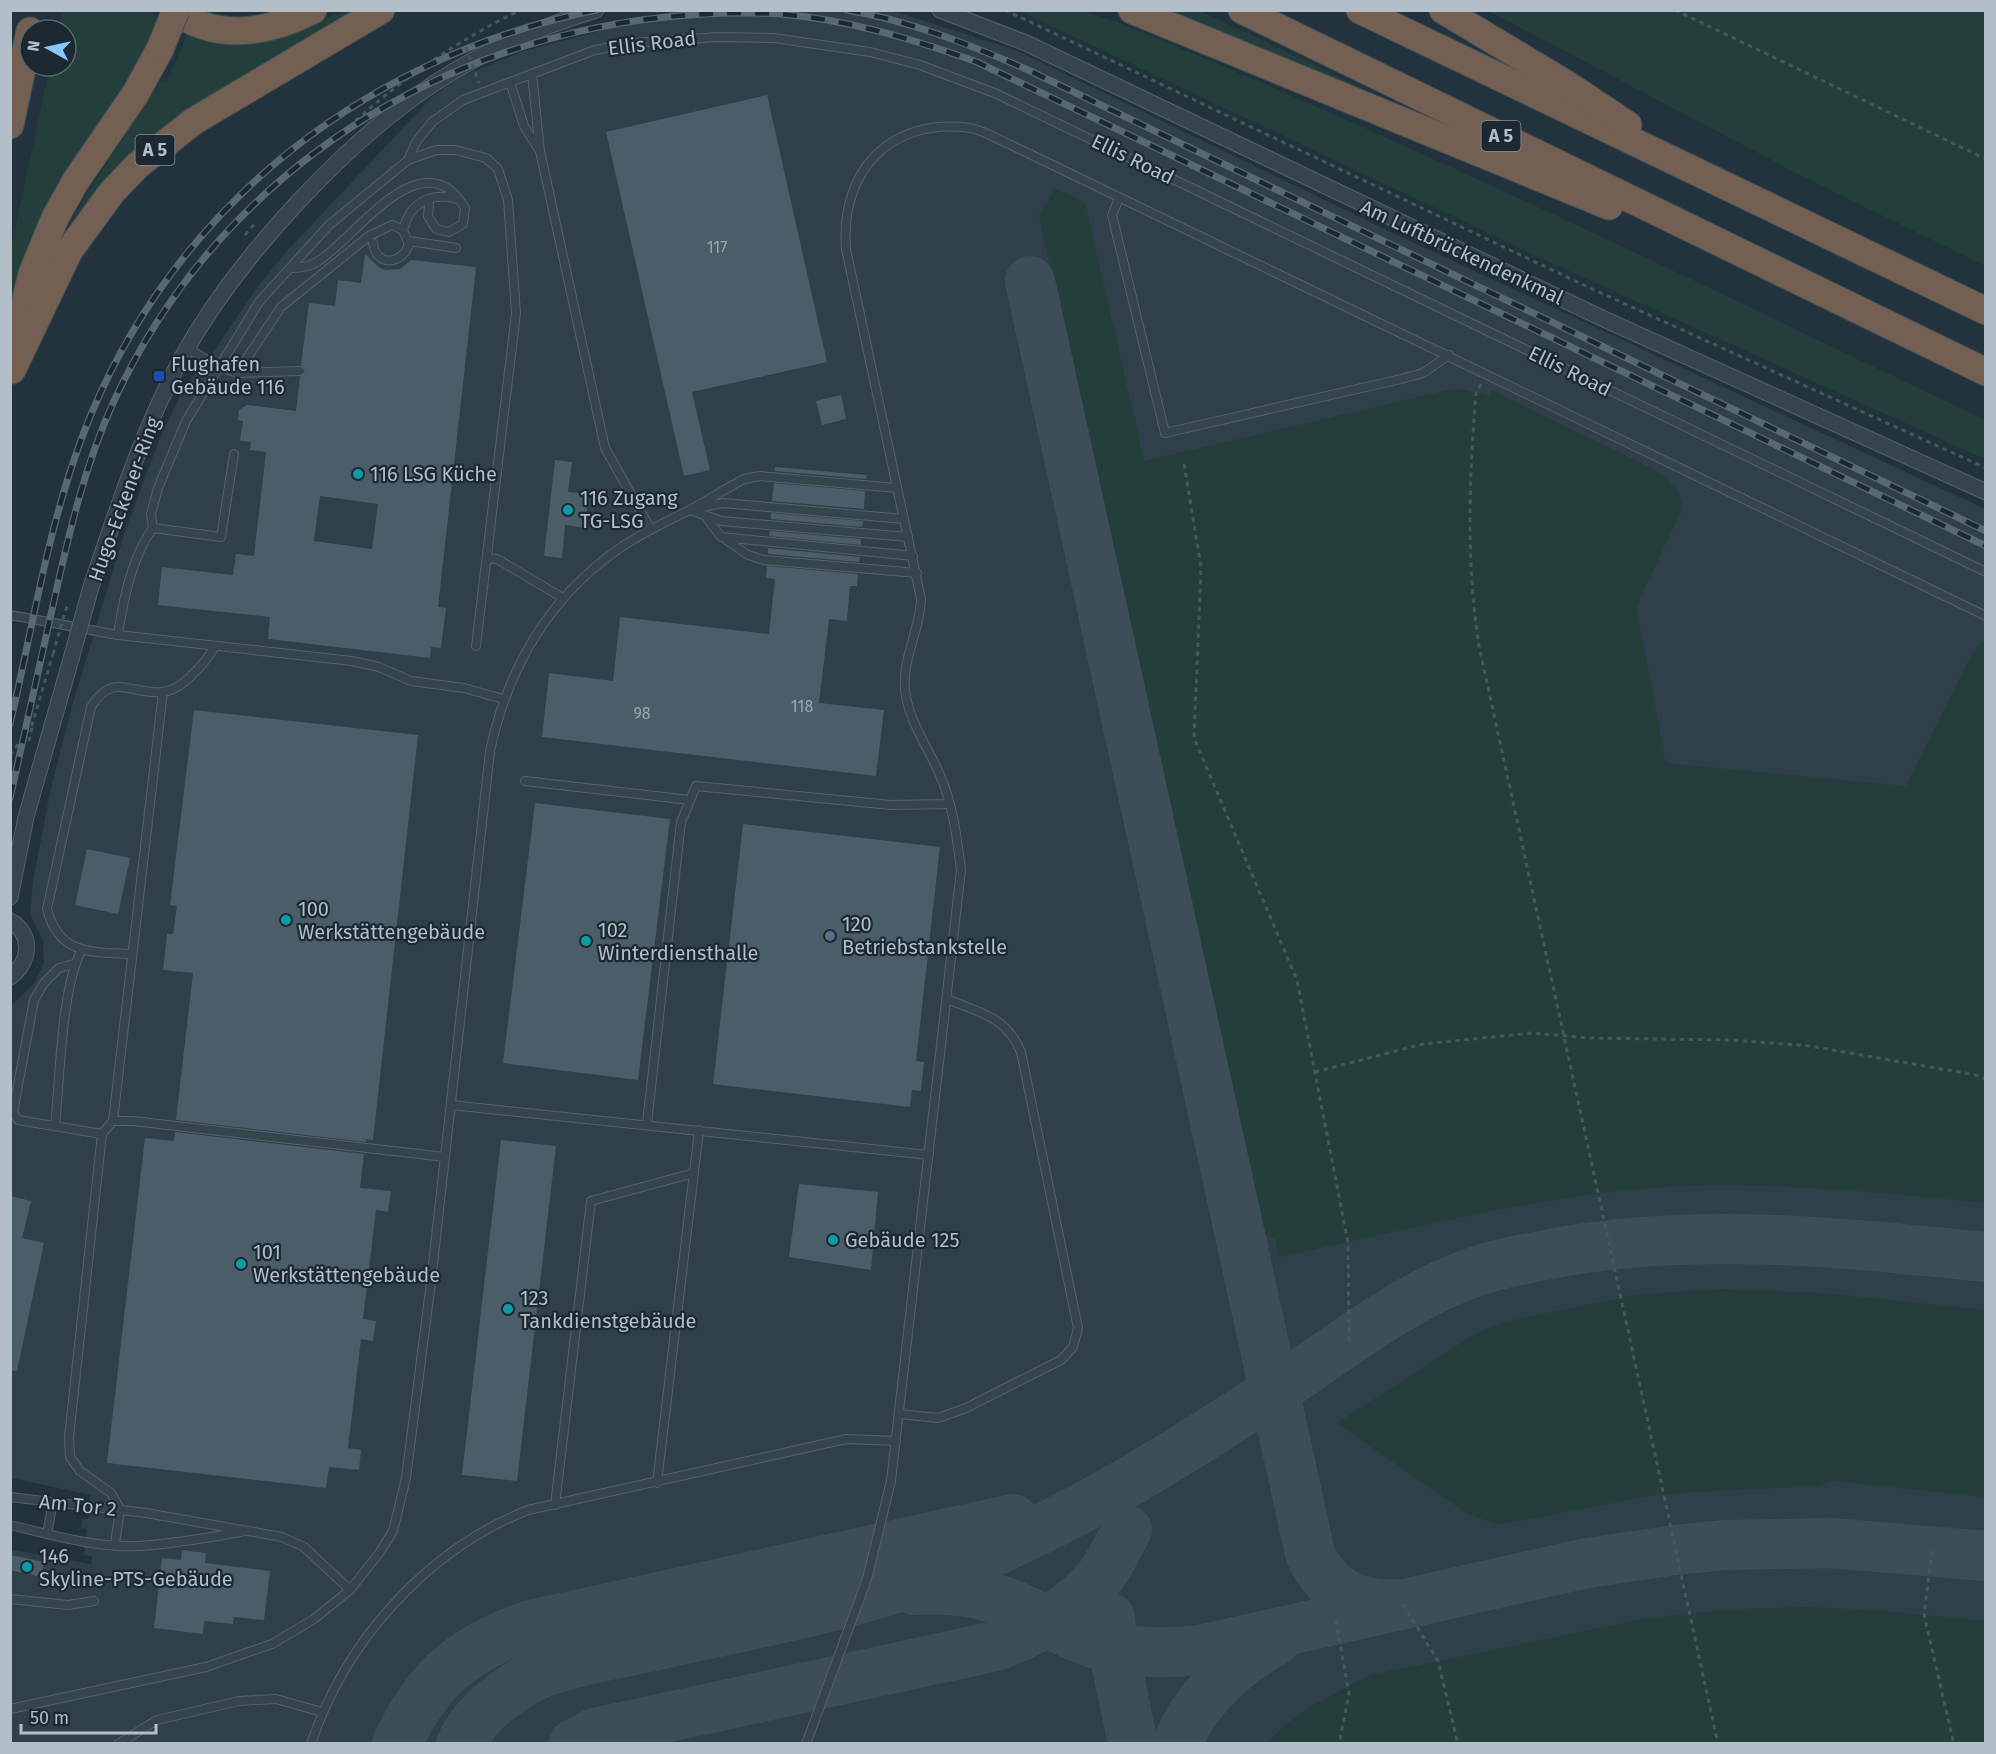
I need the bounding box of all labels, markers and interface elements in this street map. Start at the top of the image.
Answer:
north arrow [18,18,78,78]
street label: Ellis Road [607,26,697,60]
text: N [23,39,44,53]
road number: A 5 [1482,121,1520,151]
street label: Ellis Road [1088,129,1178,189]
road number: A 5 [136,135,174,165]
street label: Am Luftbrückendenkmal [1357,194,1567,310]
house number: 117 [707,238,727,257]
street label: Ellis Road [1525,341,1615,401]
place label: Flughafen Gebäude 116 [171,352,285,399]
marker: Flughafen Gebäude 116 [152,369,166,383]
street label: Hugo-Eckener-Ring [83,413,165,585]
place label: 116 LSG Küche [370,462,497,486]
marker: 116 LSG Küche [351,467,365,481]
place label: 116 Zugang TG-LSG [580,486,678,533]
marker: 116 Zugang TG-LSG [561,503,575,517]
house number: 118 [791,697,813,716]
house number: 98 [633,704,651,723]
place label: 100 Werkstättengebäude [298,897,485,944]
place label: 120 Betriebstankstelle [842,912,1007,959]
marker: 100 Werkstättengebäude [279,913,293,927]
place label: 102 Winterdiensthalle [598,918,759,965]
marker: 120 Betriebstankstelle [823,929,837,943]
marker: 102 Winterdiensthalle [579,934,593,948]
place label: Gebäude 125 [845,1228,959,1252]
marker: Gebäude 125 [826,1233,840,1247]
place label: 101 Werkstättengebäude [253,1240,440,1287]
marker: 101 Werkstättengebäude [234,1257,248,1271]
place label: 123 Tankdienstgebäude [520,1286,697,1333]
marker: 123 Tankdienstgebäude [501,1302,515,1316]
street label: Am Tor 2 [38,1489,118,1521]
place label: 146 Skyline-PTS-Gebäude [39,1544,233,1591]
marker: 146 Skyline-PTS-Gebäude [20,1560,34,1574]
scale bar [21,1697,156,1735]
text: 50 m [30,1707,69,1729]

